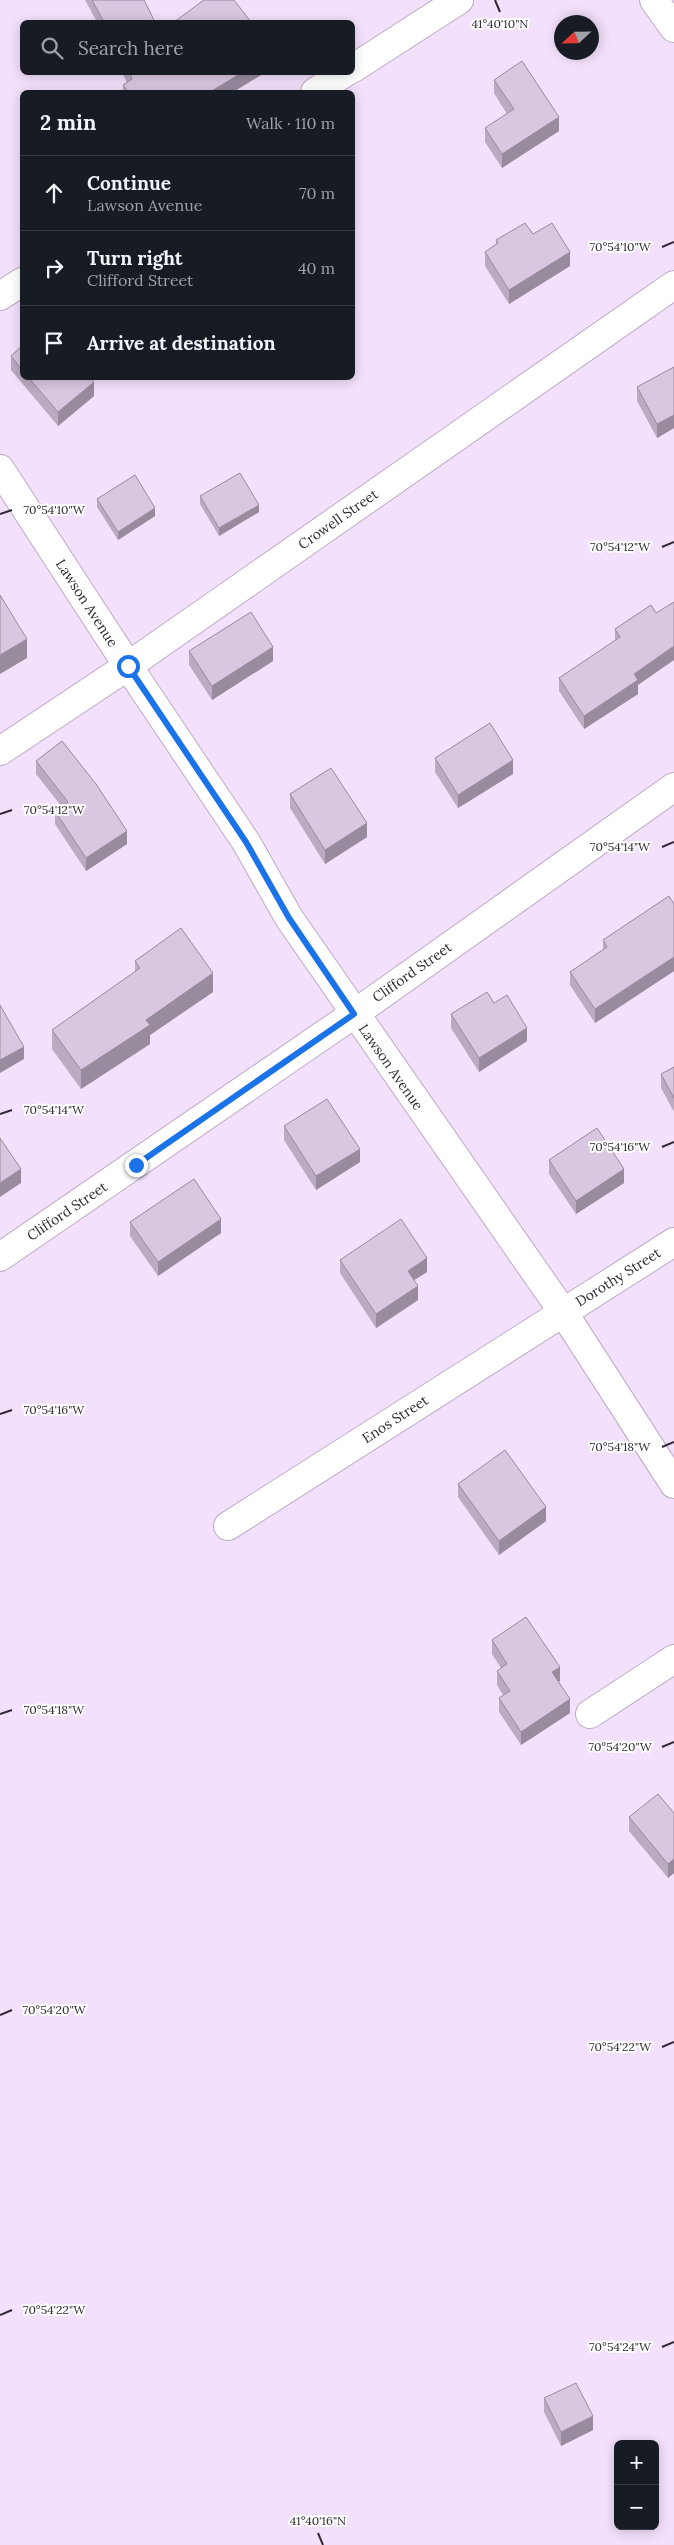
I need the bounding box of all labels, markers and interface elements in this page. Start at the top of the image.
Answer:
north arrow [554,15,599,60]
text: 41°40'10"N [472,16,528,31]
search box [20,20,355,75]
icon: search [38,34,66,62]
text: Search here [78,36,184,60]
text: 2 min [40,109,96,136]
text: Walk · 110 m [246,113,335,133]
text: Continue [87,171,171,195]
icon: ahead [40,179,68,207]
text: 70 m [299,183,335,203]
text: Lawson Avenue [87,195,202,215]
text: 70°54'10"W [589,239,652,254]
text: Turn right [87,246,183,270]
icon: right [40,254,68,282]
text: 40 m [298,258,335,278]
text: Clifford Street [87,270,193,290]
icon: arrive [40,329,68,357]
text: Arrive at destination [87,331,276,355]
street label: Crowell Street [295,485,382,553]
text: 70°54'10"W [23,502,86,517]
text: 70°54'12"W [590,539,651,554]
street label: Lawson Avenue [52,556,122,651]
route start [117,655,140,678]
text: 70°54'12"W [24,802,85,817]
text: 70°54'14"W [590,839,651,854]
street label: Clifford Street [369,938,456,1006]
street label: Lawson Avenue [355,1020,428,1114]
text: 70°54'14"W [24,1102,85,1117]
text: 70°54'16"W [590,1139,651,1154]
route end [125,1154,148,1177]
street label: Clifford Street [23,1177,111,1244]
street label: Dorothy Street [572,1243,664,1310]
street label: Enos Street [359,1391,432,1447]
text: 70°54'16"W [24,1402,85,1417]
text: 70°54'18"W [590,1439,651,1454]
text: 70°54'18"W [24,1702,85,1717]
text: 70°54'20"W [588,1739,653,1754]
text: 70°54'20"W [22,2002,87,2017]
text: 70°54'22"W [589,2039,652,2054]
text: 70°54'22"W [23,2302,86,2317]
text: 70°54'24"W [589,2339,652,2354]
map controls [614,2440,659,2530]
button: + [614,2440,659,2485]
button: − [614,2485,659,2530]
text: 41°40'16"N [290,2513,346,2528]

